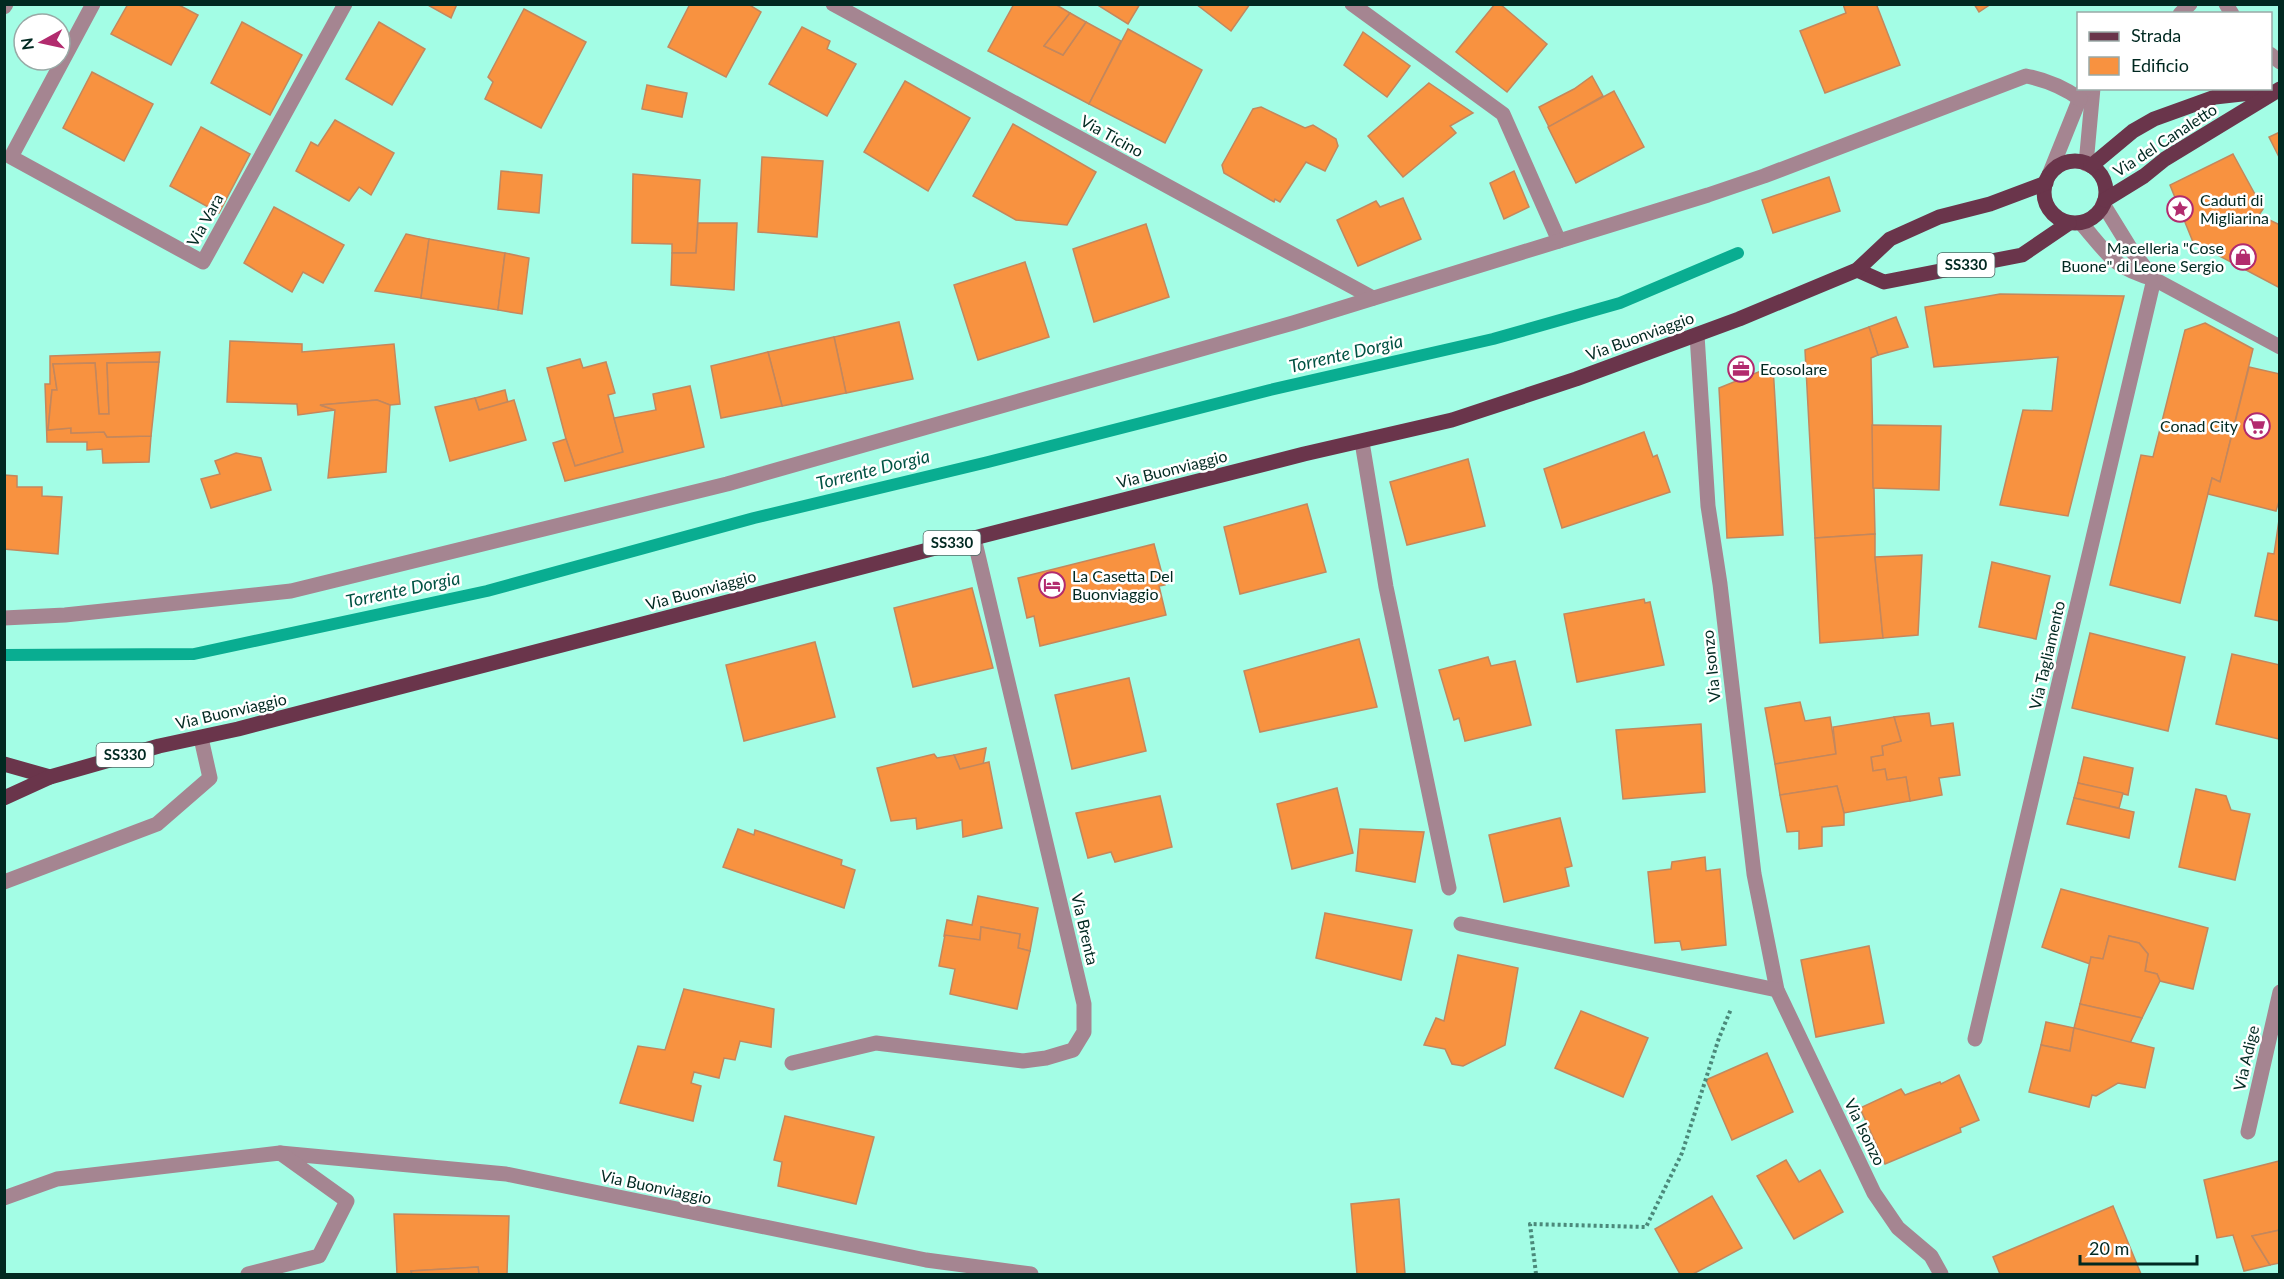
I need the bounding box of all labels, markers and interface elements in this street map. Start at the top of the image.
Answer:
north arrow [12,12,72,72]
legend [2077,12,2272,90]
text: Strada [2131,24,2181,46]
text: N [16,37,37,52]
text: Edificio [2131,54,2189,76]
street label: Via del Canaletto [2109,99,2220,180]
street label: Via Ticino [1077,111,1147,161]
street label: Via Vara [182,190,227,249]
place label: Caduti di Migliarina [2200,190,2269,227]
place icon: Caduti di Migliarina [2165,194,2195,224]
place label: Macelleria "Cose Buone" di Leone Sergio [2061,238,2224,275]
shop icon: Macelleria "Cose Buone" di Leone Sergio [2228,242,2258,272]
road number: SS330 [1938,253,1994,277]
street label: Via Buonviaggio [1583,307,1696,364]
water label: Torrente Dorgia [1287,329,1405,377]
office icon: Ecosolare [1726,354,1756,384]
place label: Ecosolare [1760,359,1827,378]
supermarket icon: Conad City [2242,411,2272,441]
place label: Conad City [2160,416,2239,435]
water label: Torrente Dorgia [814,444,932,494]
street label: Via Buonviaggio [1115,446,1229,491]
road number: SS330 [924,531,980,555]
water label: Torrente Dorgia [344,566,462,612]
street label: Via Buonviaggio [644,566,758,613]
place label: La Casetta Del Buonviaggio [1072,566,1173,603]
hotel icon: La Casetta Del Buonviaggio [1037,570,1067,600]
street label: Via Tagliamento [2025,599,2068,711]
street label: Via Isonzo [1697,629,1724,703]
street label: Via Buonviaggio [174,689,288,733]
road number: SS330 [96,743,154,767]
street label: Via Brenta [1068,891,1103,967]
street label: Via Adige [2229,1023,2262,1092]
street label: Via Isonzo [1841,1095,1890,1168]
street label: Via Buonviaggio [599,1165,713,1208]
scale bar [2080,1228,2197,1266]
text: 20 m [2089,1237,2129,1259]

